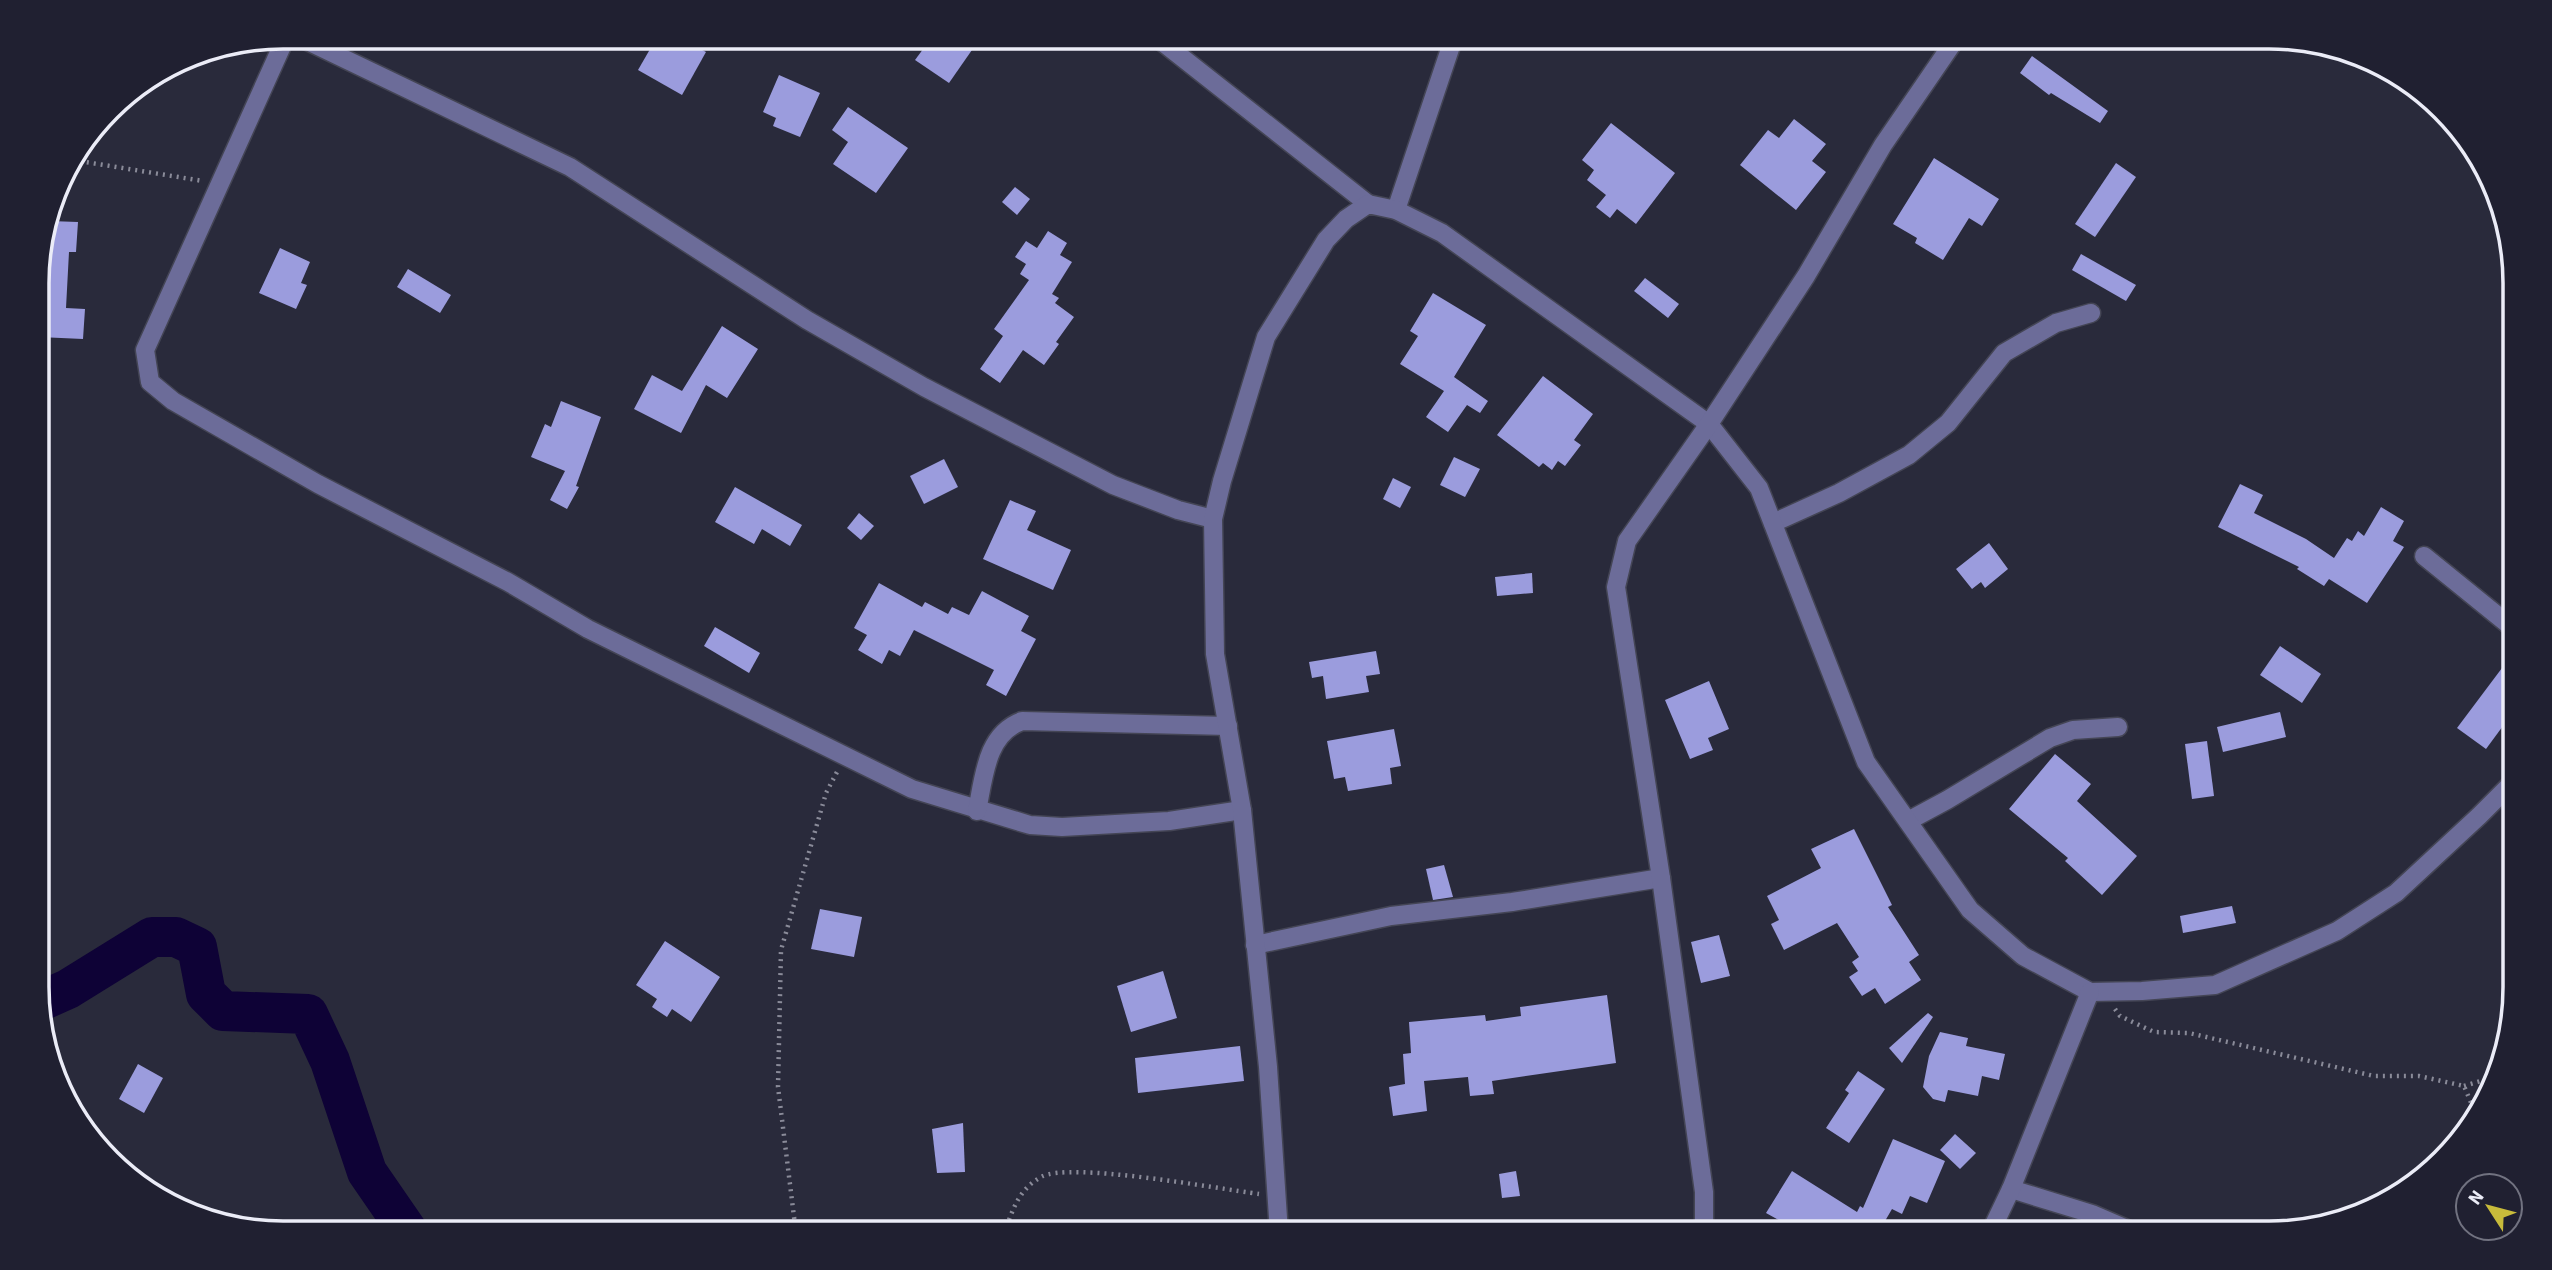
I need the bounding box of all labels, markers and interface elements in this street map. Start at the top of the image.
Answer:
north arrow [2454,1172,2524,1242]
text: N [2462,1185,2491,1211]

